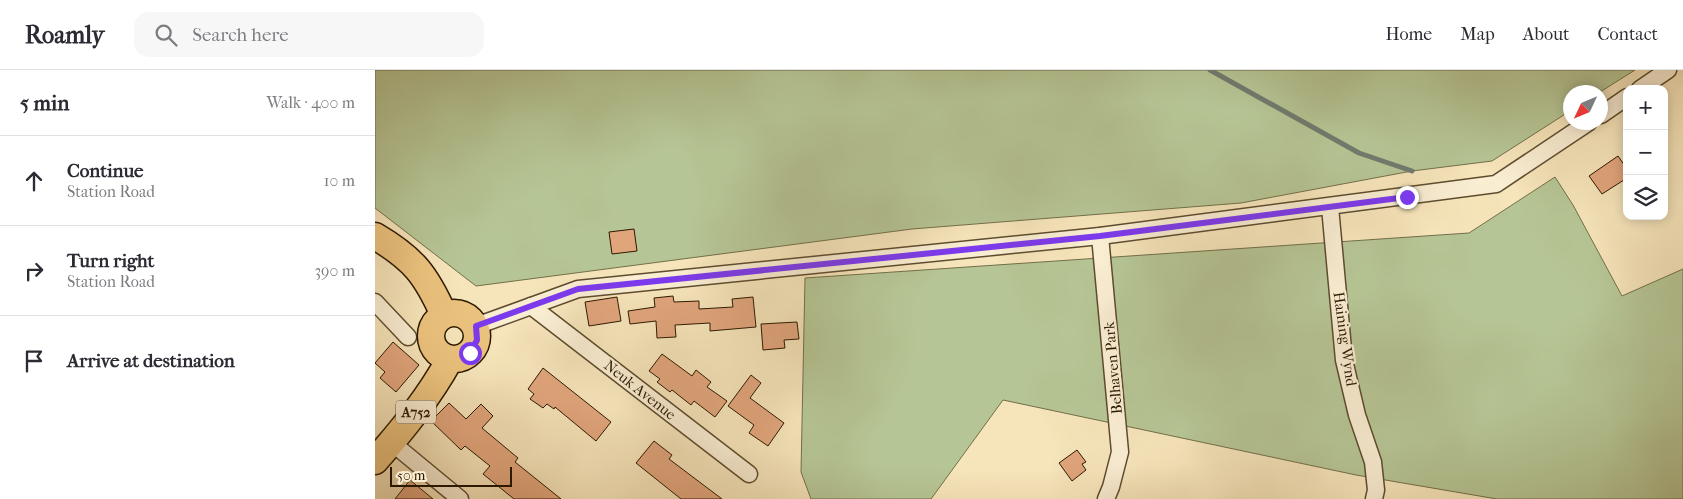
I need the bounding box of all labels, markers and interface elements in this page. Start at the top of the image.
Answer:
search box [134,12,484,57]
text: Roamly [25,21,104,49]
icon: search [152,21,180,49]
text: Search here [192,24,289,46]
text: Home [1385,24,1432,45]
text: Map [1460,24,1495,45]
text: About [1523,24,1569,45]
text: Contact [1597,24,1658,45]
north arrow [1563,85,1608,130]
map controls [1623,85,1668,220]
button: + [1623,85,1668,130]
text: 5 min [20,91,69,115]
text: Walk · 400 m [266,93,355,112]
button: − [1623,130,1668,175]
text: Continue [67,160,143,182]
icon: ahead [20,167,48,195]
text: 10 m [324,171,355,190]
button: layers [1623,175,1668,220]
text: Station Road [67,182,155,201]
route end [1396,186,1419,209]
text: Turn right [67,250,154,272]
icon: right [20,257,48,285]
text: 390 m [314,261,355,280]
text: Station Road [67,272,155,291]
street label: Haining Wynd [1329,291,1361,388]
street label: Belhaven Park [1100,321,1126,415]
route start [459,342,482,365]
icon: arrive [20,347,48,375]
text: Arrive at destination [67,350,235,372]
street label: Neuk Avenue [600,356,680,424]
road number: A752 [396,401,436,424]
scale bar [390,464,513,487]
text: 50 m [397,467,425,484]

